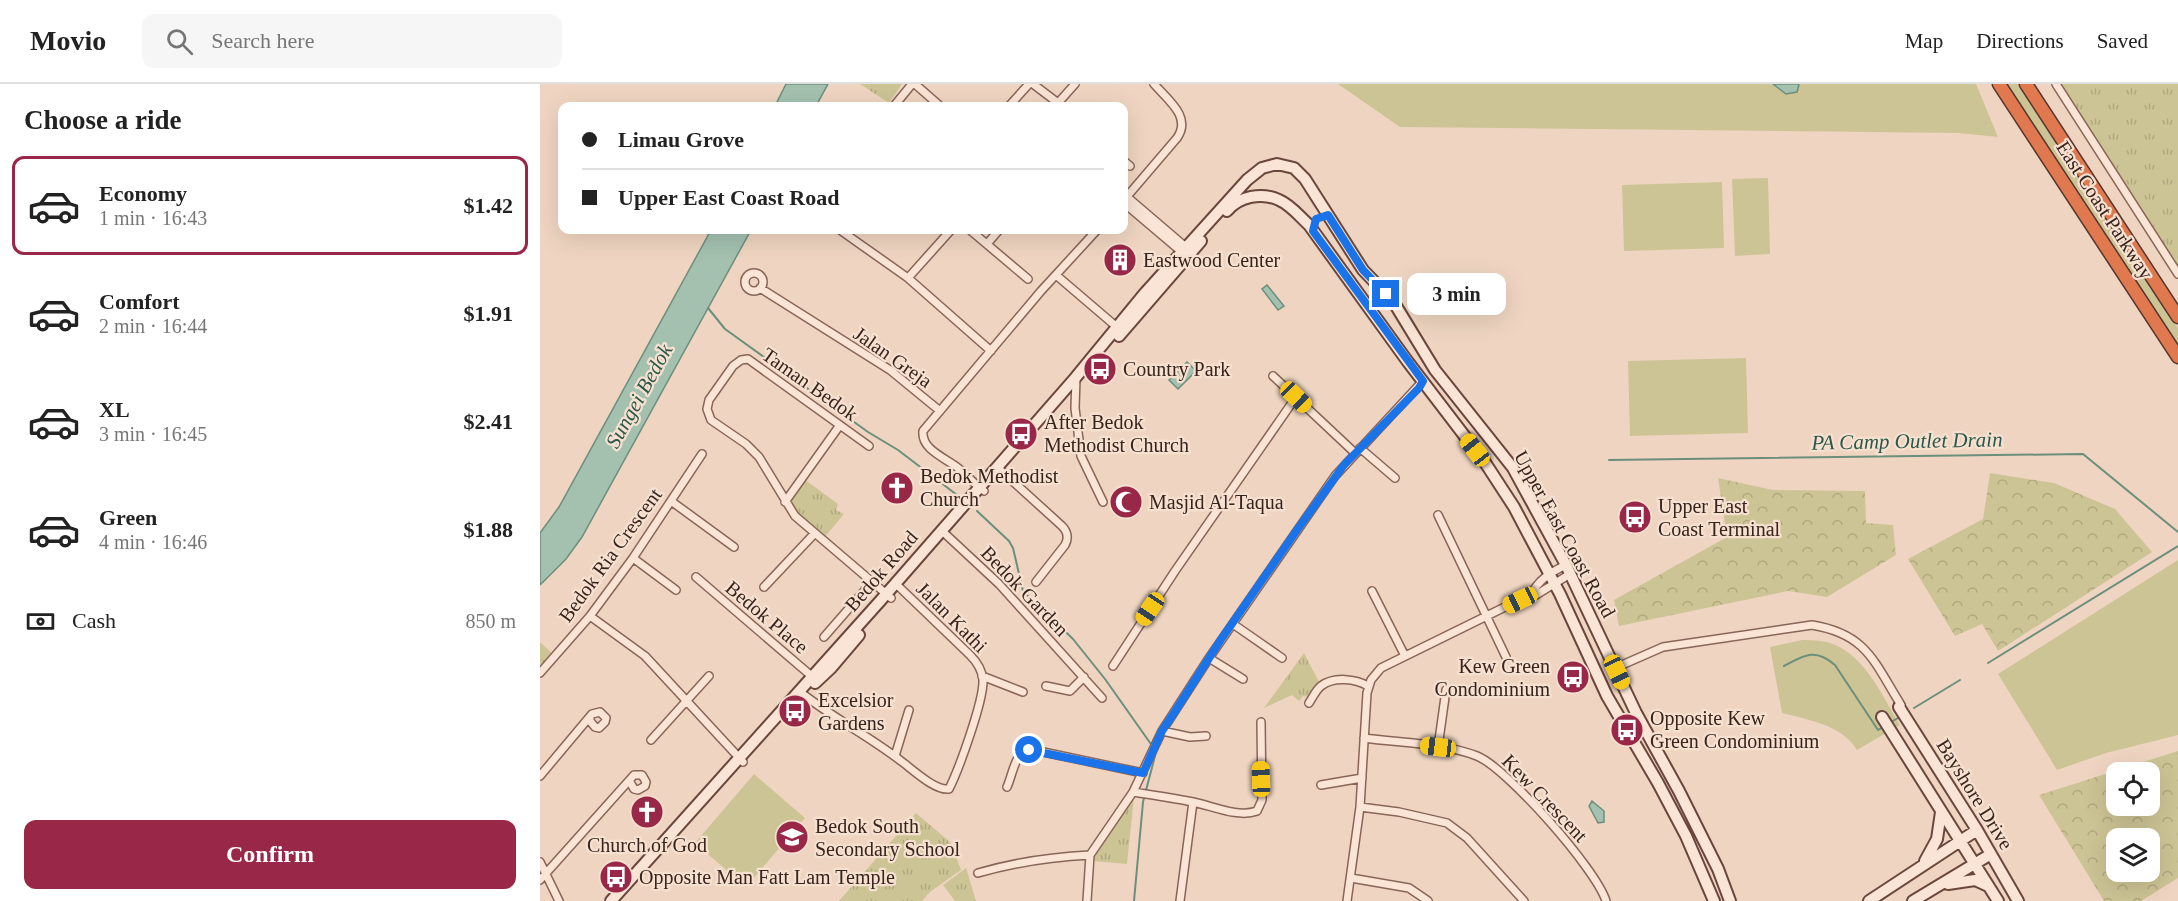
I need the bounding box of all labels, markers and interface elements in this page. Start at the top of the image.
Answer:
search box [142,14,562,68]
text: Movio [30,25,106,56]
icon: search [163,25,196,58]
text: Search here [211,28,314,53]
text: Map [1905,29,1943,53]
text: Directions [1976,29,2064,53]
text: Saved [2097,29,2148,53]
text: Choose a ride [24,105,182,135]
text: Limau Grove [618,127,744,152]
street label: East Coast Parkway [2051,137,2158,284]
icon: car [27,179,81,233]
text: Economy [99,181,187,206]
text: Upper East Coast Road [618,185,839,210]
text: $1.42 [464,193,513,218]
text: 1 min · 16:43 [99,207,207,229]
building icon: Eastwood Center [1102,242,1138,278]
place label: Eastwood Center [1143,249,1281,271]
callout: 3 min [1407,273,1506,315]
route end [1372,280,1399,307]
text: 3 min [1432,283,1481,305]
icon: car [27,287,81,341]
text: Comfort [99,289,180,314]
text: $1.91 [464,301,513,326]
text: 2 min · 16:44 [99,315,207,337]
street label: Jalan Greja [849,322,936,393]
water label: Sungei Bedok [601,339,678,452]
street label: Taman Bedok [758,343,862,425]
bus stop icon: Country Park [1082,351,1118,387]
place label: Country Park [1123,358,1230,381]
car [1277,378,1315,416]
icon: car [27,395,81,449]
text: XL [99,397,130,422]
text: $2.41 [464,409,513,434]
place label: After Bedok Methodist Church [1044,411,1189,456]
bus stop icon: After Bedok Methodist Church [1003,416,1039,452]
text: 3 min · 16:45 [99,423,207,445]
water label: PA Camp Outlet Drain [1810,427,2003,455]
car [1457,430,1493,470]
street label: Upper East Coast Road [1509,447,1620,622]
place label: Bedok Methodist Church [920,465,1059,510]
church icon: Bedok Methodist Church [879,470,915,506]
street label: Bedok Ria Crescent [554,483,666,626]
mosque icon: Masjid Al-Taqua [1108,484,1144,520]
place label: Masjid Al-Taqua [1149,491,1284,514]
place label: Upper East Coast Terminal [1658,495,1781,540]
bus stop icon: Upper East Coast Terminal [1617,499,1653,535]
icon: car [27,503,81,557]
text: Green [99,505,157,530]
text: $1.88 [464,517,513,542]
street label: Bedok Road [840,526,922,616]
text: 4 min · 16:46 [99,531,207,553]
street label: Bedok Garden [977,542,1073,640]
street label: Bedok Place [721,576,813,658]
street label: Jalan Kathi [912,577,992,657]
car [1500,584,1540,616]
car [1132,589,1168,629]
icon: cash [24,605,57,638]
text: Cash [72,608,116,633]
text: 850 m [465,610,516,632]
car [1601,652,1633,692]
place label: Kew Green Condominium [1434,655,1550,700]
bus stop icon: Kew Green Condominium [1555,659,1591,695]
place label: Excelsior Gardens [818,689,894,734]
bus stop icon: Excelsior Gardens [777,693,813,729]
place label: Opposite Kew Green Condominium [1650,707,1820,752]
bus stop icon: Opposite Kew Green Condominium [1609,712,1645,748]
street label: Bayshore Drive [1931,735,2018,854]
route start [1015,736,1042,763]
car [1419,736,1457,758]
street label: Kew Crescent [1498,750,1592,847]
car [1251,761,1271,797]
map controls [2106,762,2160,882]
button: locate [2106,762,2160,816]
church icon: Church of God [629,794,665,830]
place label: Bedok South Secondary School [815,815,960,861]
school or university icon: Bedok South Secondary School [774,819,810,855]
button: Confirm [24,820,516,889]
button: layers [2106,828,2160,882]
place label: Church of God [587,834,707,856]
bus stop icon: Opposite Man Fatt Lam Temple [598,859,634,895]
place label: Opposite Man Fatt Lam Temple [639,866,895,889]

